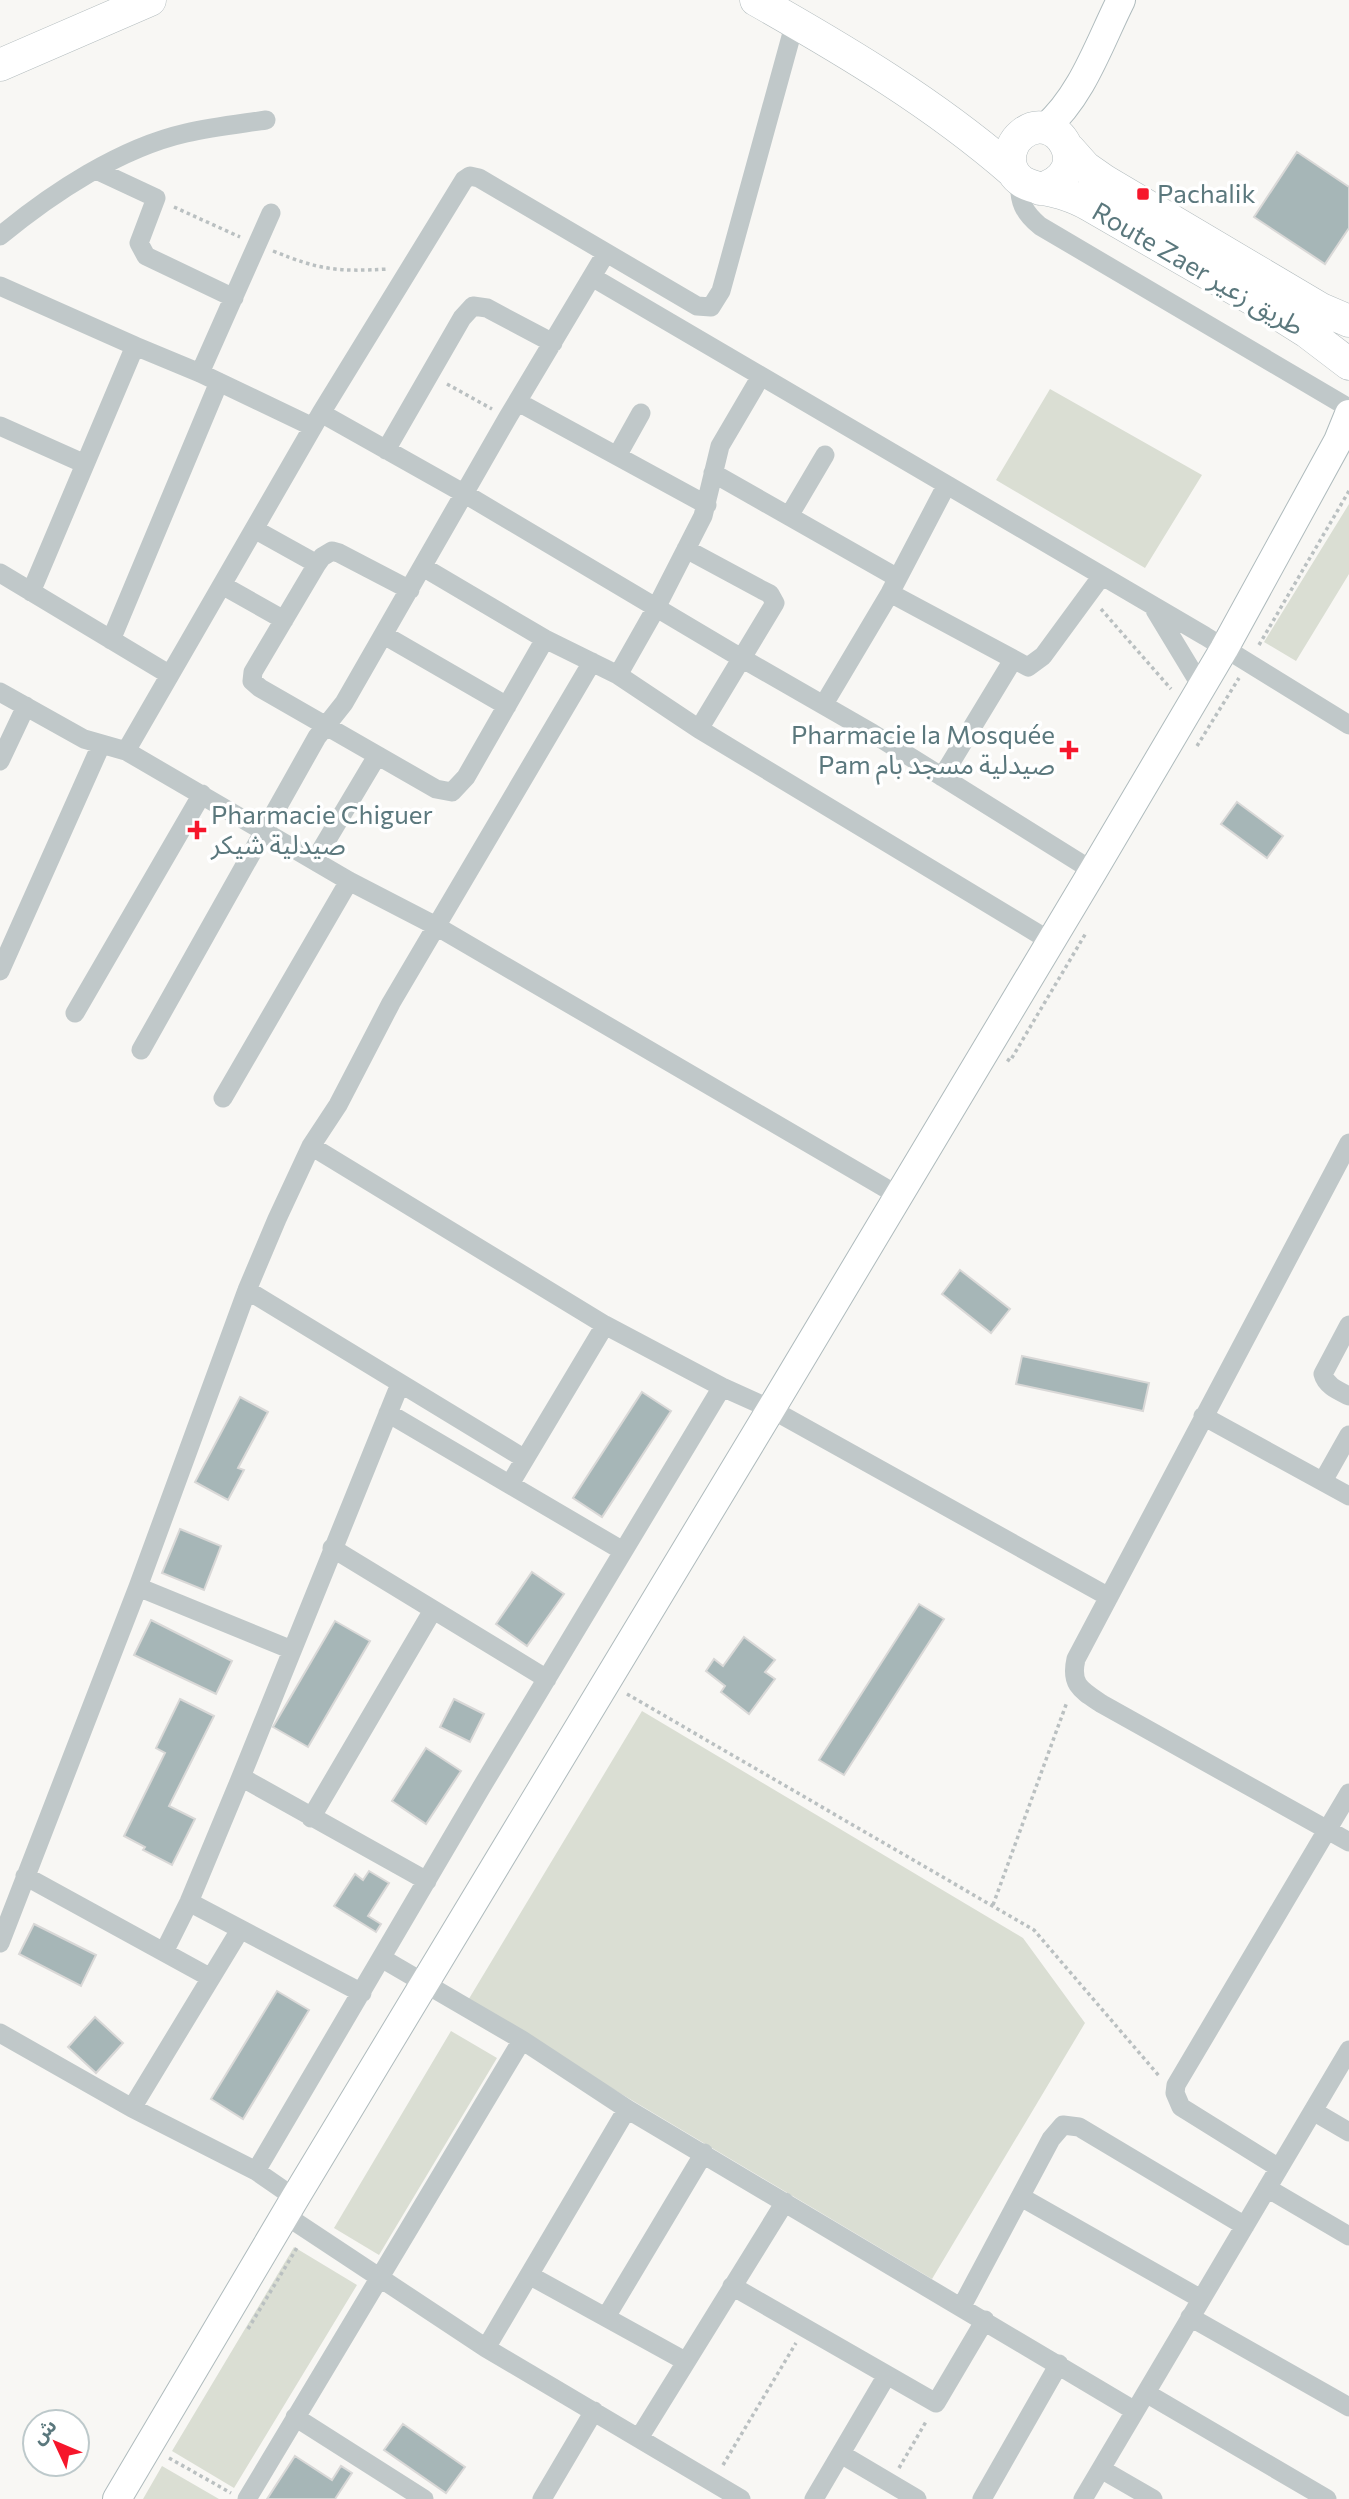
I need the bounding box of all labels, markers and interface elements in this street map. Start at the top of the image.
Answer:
place label: Pachalik [1157,177,1256,208]
marker: Pachalik [1135,186,1151,202]
street label: Route Zaer طريق زعير [1087,195,1310,343]
place label: Pharmacie la Mosquée Pam صيدلية مسجد بام [791,718,1055,785]
marker: Pharmacie la Mosquée Pam صيدلية مسجد بام [1061,742,1077,758]
place label: Pharmacie Chiguer صيدلية شيكر [210,798,433,860]
marker: Pharmacie Chiguer صيدلية شيكر [189,822,205,838]
north arrow [21,2408,91,2478]
text: ش [26,2413,61,2448]

